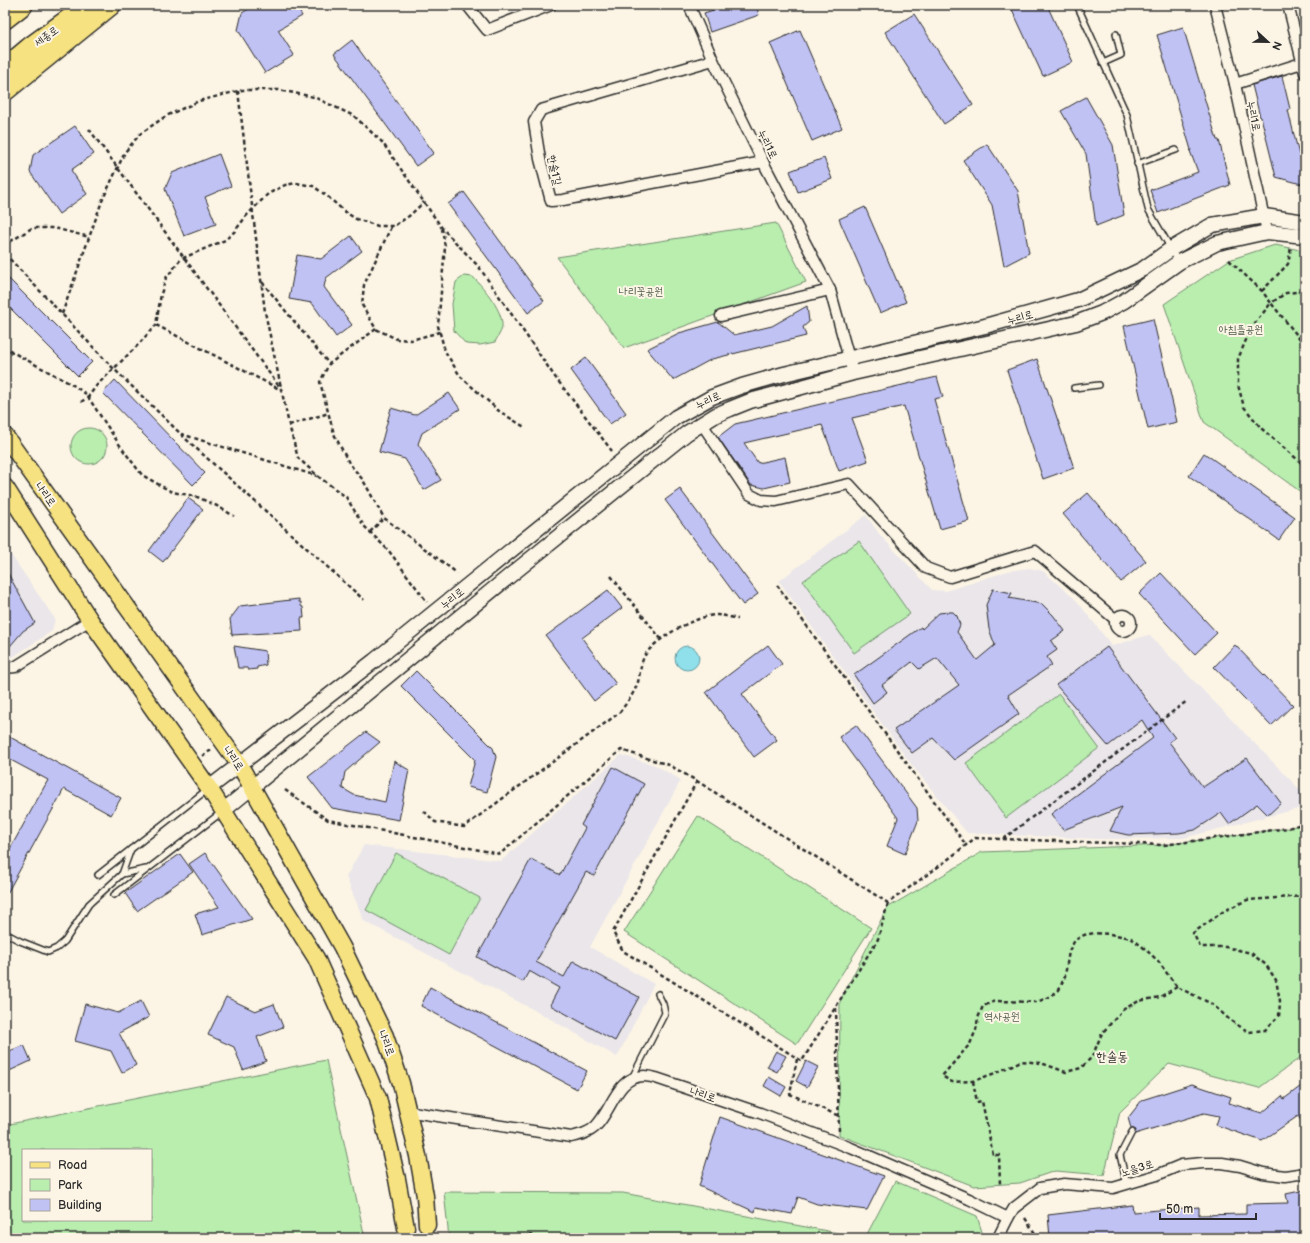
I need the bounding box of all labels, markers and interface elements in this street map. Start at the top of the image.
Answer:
north arrow [1248,22,1288,62]
street label: 세종로 [32,23,61,49]
text: N [1269,39,1284,52]
street label: 누리1로 [1244,100,1263,133]
street label: 누리1로 [755,128,780,161]
street label: 한솔1길 [545,154,564,187]
park label: 나리꽃공원 [619,285,663,298]
street label: 누리로 [1006,308,1035,327]
park label: 아침뜰공원 [1219,323,1263,336]
street label: 누리로 [693,389,723,412]
street label: 나리로 [33,480,59,509]
street label: 누리로 [438,585,467,612]
street label: 나리로 [221,744,246,773]
park label: 역사공원 [984,1010,1020,1023]
street label: 나리로 [376,1028,397,1058]
district label: 한솔동 [1096,1049,1128,1065]
street label: 나리로 [688,1084,718,1105]
legend [22,1149,152,1221]
street label: 노을3로 [1119,1157,1155,1180]
text: Road [58,1158,87,1173]
text: Park [58,1178,82,1193]
scale bar [1160,1195,1256,1221]
text: Building [58,1198,102,1213]
text: 50 m [1166,1202,1193,1217]

